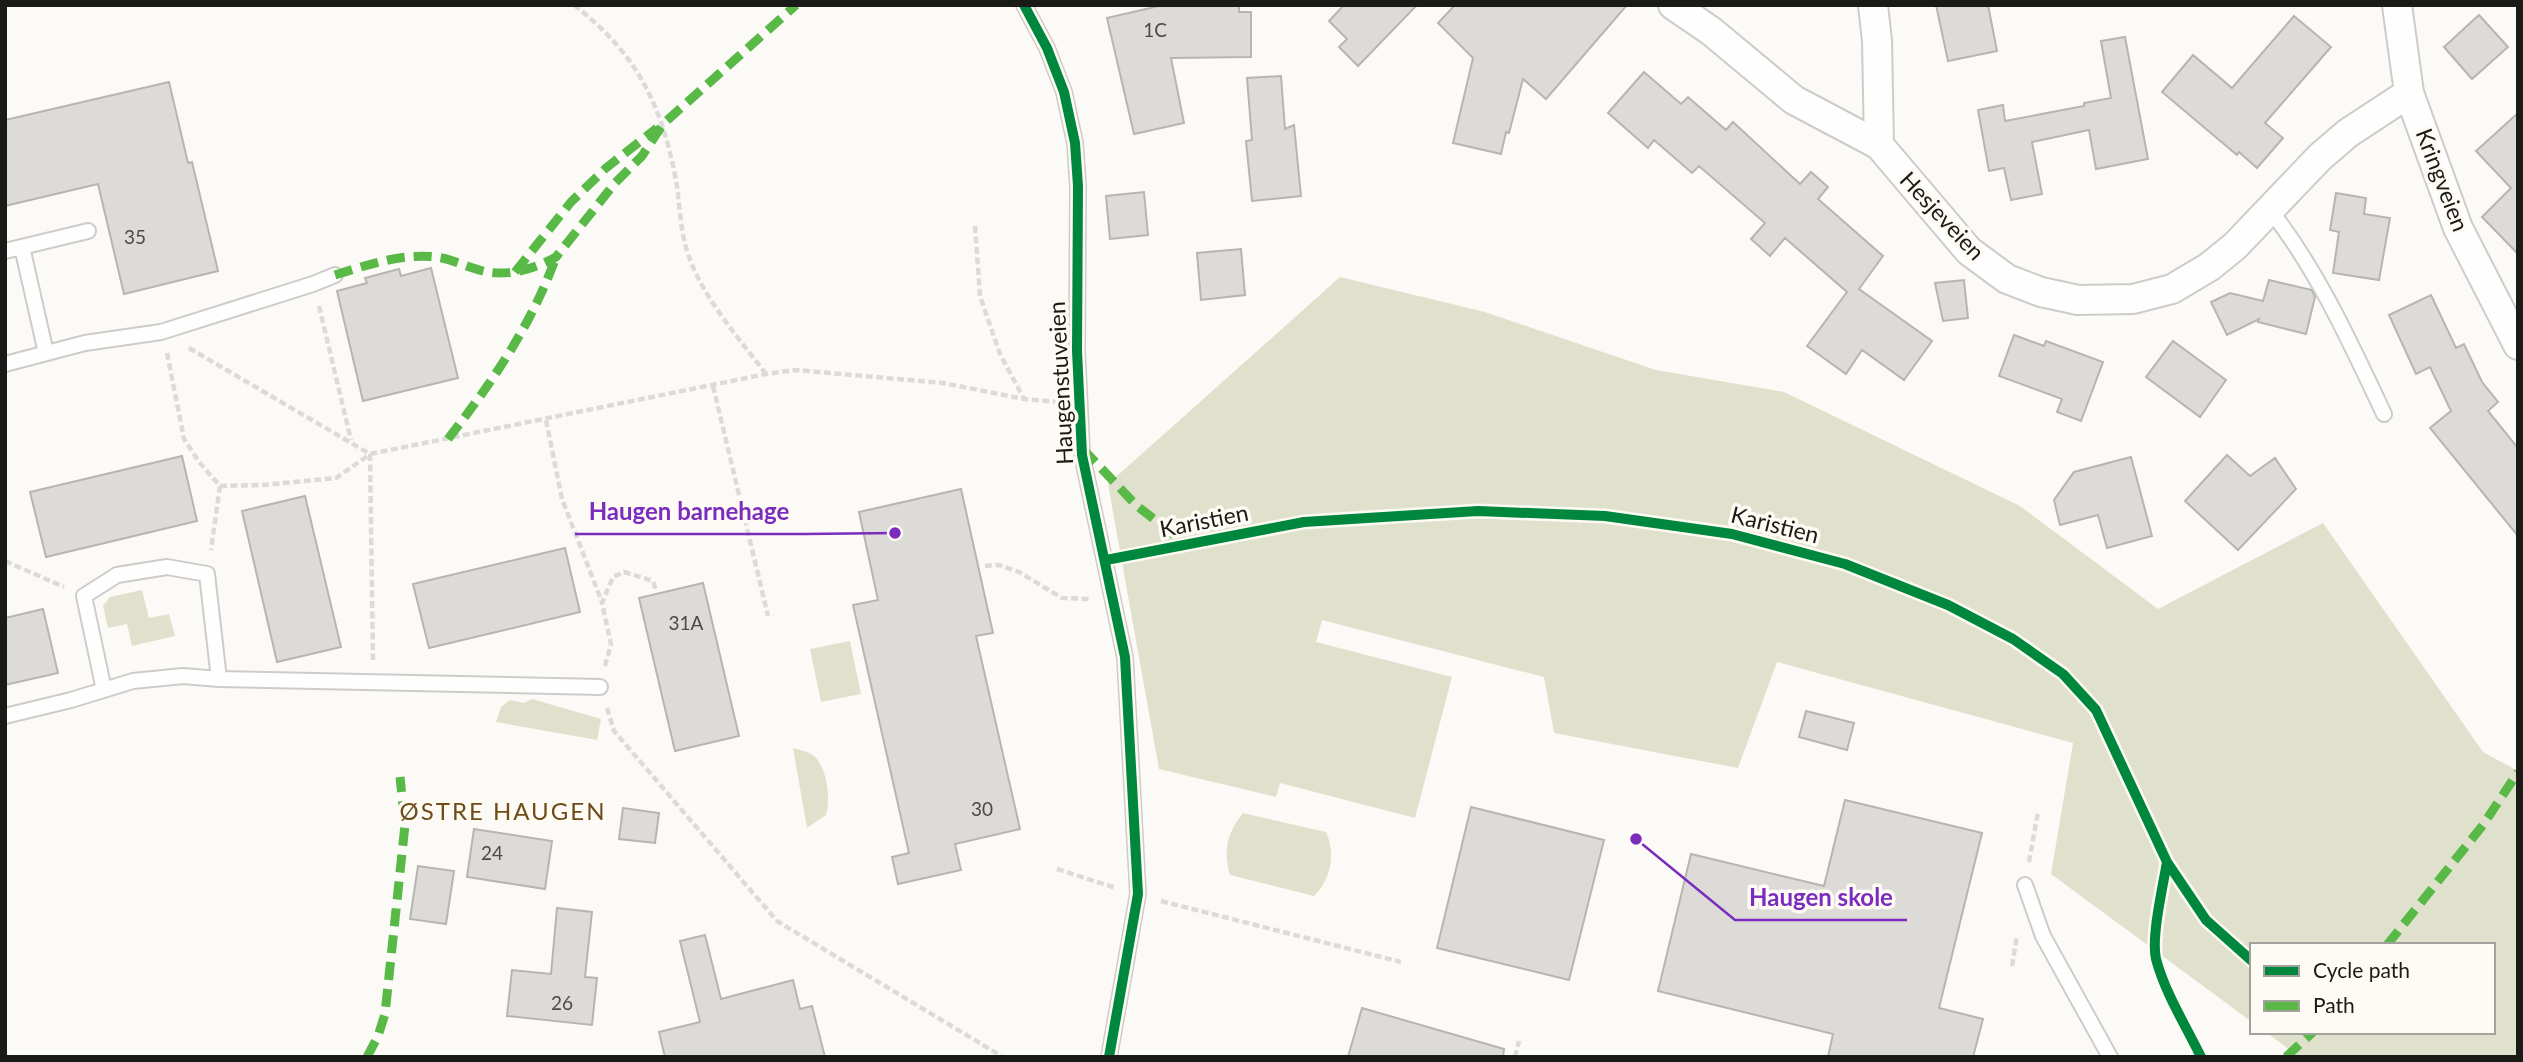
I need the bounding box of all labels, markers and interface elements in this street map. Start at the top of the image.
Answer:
house number: 1C [1143,18,1167,41]
street label: Kringveien [2410,124,2475,235]
street label: Hesjeveien [1895,165,1991,265]
house number: 35 [124,225,146,248]
street label: Haugenstuveien [1042,301,1078,465]
callout: Haugen barnehage [575,489,804,534]
text: Haugen barnehage [589,496,789,525]
street label: Karistien [1157,498,1250,542]
street label: Karistien [1728,500,1822,548]
house number: 31A [669,611,704,634]
district label: ØSTRE HAUGEN [400,796,607,825]
house number: 30 [971,797,993,820]
house number: 24 [481,841,503,864]
callout: Haugen skole [1735,875,1907,920]
text: Haugen skole [1749,882,1893,911]
legend [2250,943,2495,1034]
text: Cycle path [2313,957,2410,982]
house number: 26 [551,991,573,1014]
text: Path [2313,992,2355,1017]

